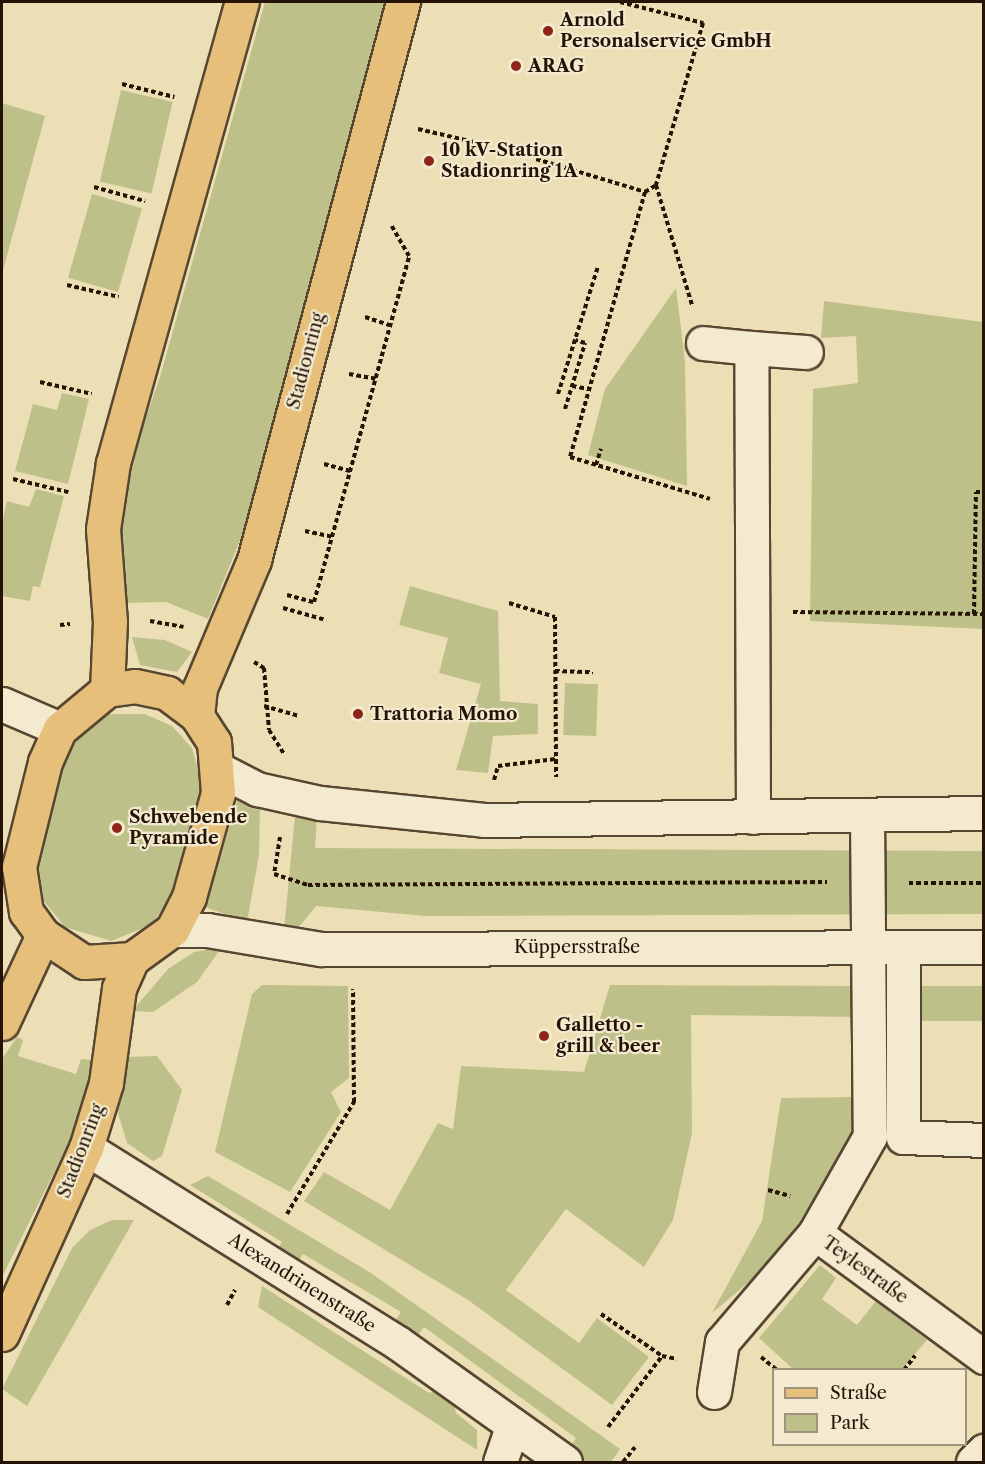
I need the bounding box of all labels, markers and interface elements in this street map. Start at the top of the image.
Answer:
place label: Arnold Personalservice GmbH [560,10,772,52]
marker: Arnold Personalservice GmbH [541,24,555,38]
place label: ARAG [528,55,584,77]
marker: ARAG [509,59,523,73]
place label: 10 kV-Station Stadionring 1A [441,140,578,182]
marker: 10 kV-Station Stadionring 1A [422,154,436,168]
street label: Stadionring [283,310,329,412]
place label: Trattoria Momo [370,703,518,725]
marker: Trattoria Momo [351,707,365,721]
place label: Schwebende Pyramide [129,807,247,850]
marker: Schwebende Pyramide [110,821,124,835]
street label: Küppersstraße [514,936,640,958]
place label: Galletto - grill & beer [556,1015,660,1058]
marker: Galletto - grill & beer [537,1029,551,1043]
street label: Stadionring [53,1101,109,1201]
street label: Alexandrinenstraße [224,1229,380,1337]
street label: Teylestraße [818,1232,912,1308]
legend [772,1368,967,1446]
text: Straße [830,1382,887,1404]
text: Park [830,1412,869,1434]

